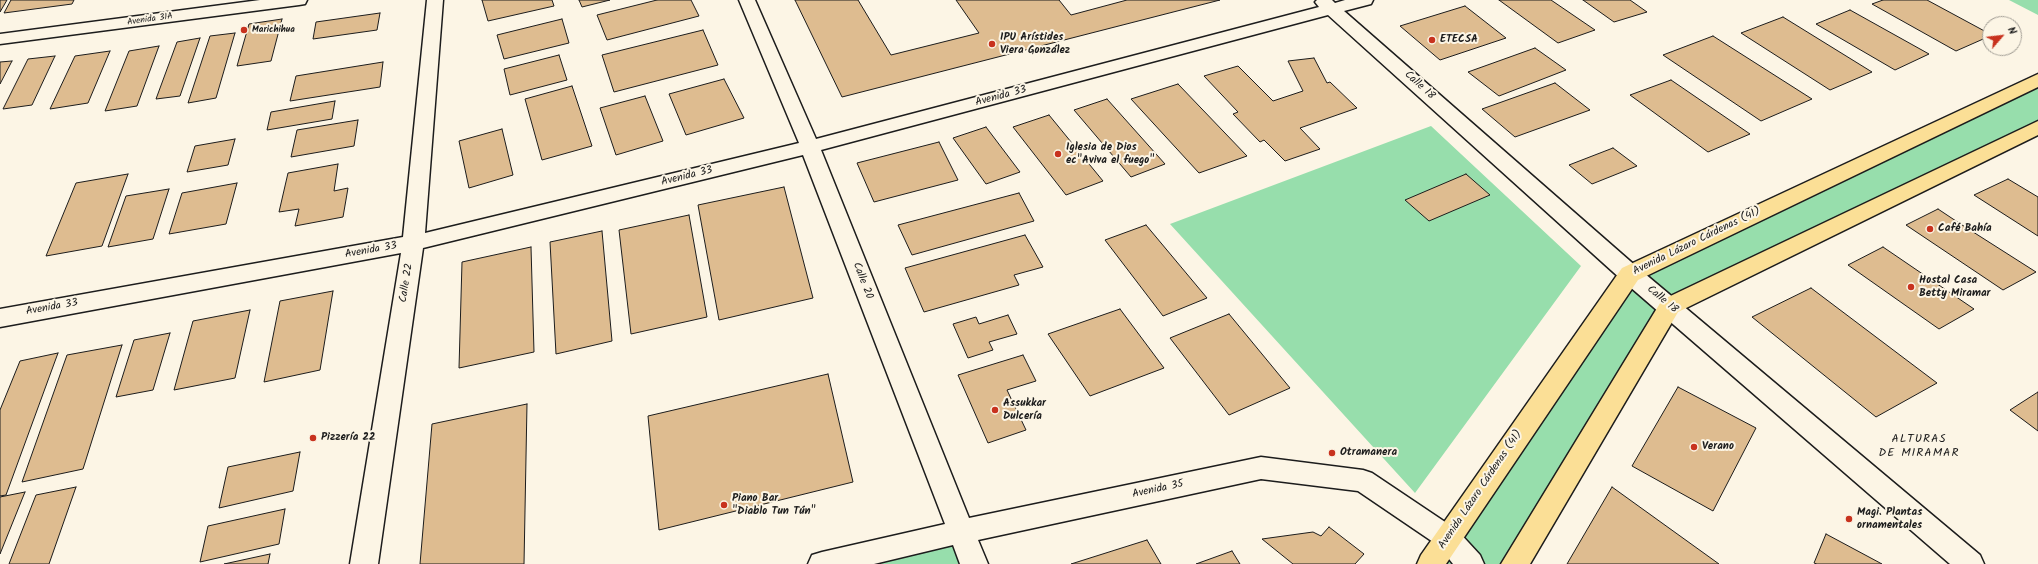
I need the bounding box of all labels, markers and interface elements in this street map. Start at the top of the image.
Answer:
street label: Avenida 31A [126,11,174,29]
north arrow [1982,16,2022,56]
text: N [2002,24,2021,38]
marker: Marichihua [239,25,249,35]
place label: Marichihua [252,25,295,35]
place label: IPU Arístides Viera González [1000,31,1070,57]
place label: ETECSA [1440,33,1478,47]
marker: ETECSA [1427,35,1437,45]
marker: IPU Arístides Viera González [987,39,997,49]
street label: Calle 18 [1401,69,1437,103]
street label: Avenida 33 [974,84,1028,110]
place label: Iglesia de Dios ec"Aviva el fuego" [1066,141,1155,167]
marker: Iglesia de Dios ec"Aviva el fuego" [1053,149,1063,159]
street label: Avenida 33 [660,164,714,190]
street label: Avenida Lázaro Cárdenas (41) [1631,205,1763,279]
place label: Café Bahía [1938,222,1992,236]
marker: Café Bahía [1925,224,1935,234]
street label: Avenida 33 [344,240,398,262]
street label: Calle 20 [849,261,875,301]
street label: Calle 22 [397,263,417,303]
place label: Hostal Casa Betty Miramar [1919,274,1990,300]
marker: Hostal Casa Betty Miramar [1906,282,1916,292]
street label: Calle 18 [1644,283,1680,317]
street label: Avenida 33 [25,297,79,319]
place label: Assukkar Dulcería [1003,397,1046,423]
marker: Assukkar Dulcería [990,405,1000,415]
street label: Avenida Lázaro Cárdenas (41) [1436,428,1526,552]
place label: Pizzería 22 [321,431,375,445]
marker: Pizzería 22 [308,433,318,443]
district label: ALTURAS DE MIRAMAR [1879,433,1959,461]
place label: Verano [1702,440,1734,454]
marker: Verano [1689,442,1699,452]
place label: Otramanera [1340,446,1397,460]
marker: Otramanera [1327,448,1337,458]
street label: Avenida 35 [1131,478,1185,502]
place label: Piano Bar "Diablo Tun Tún" [732,492,816,518]
marker: Piano Bar "Diablo Tun Tún" [719,500,729,510]
place label: Magi. Plantas ornamentales [1857,506,1922,532]
marker: Magi. Plantas ornamentales [1844,514,1854,524]

